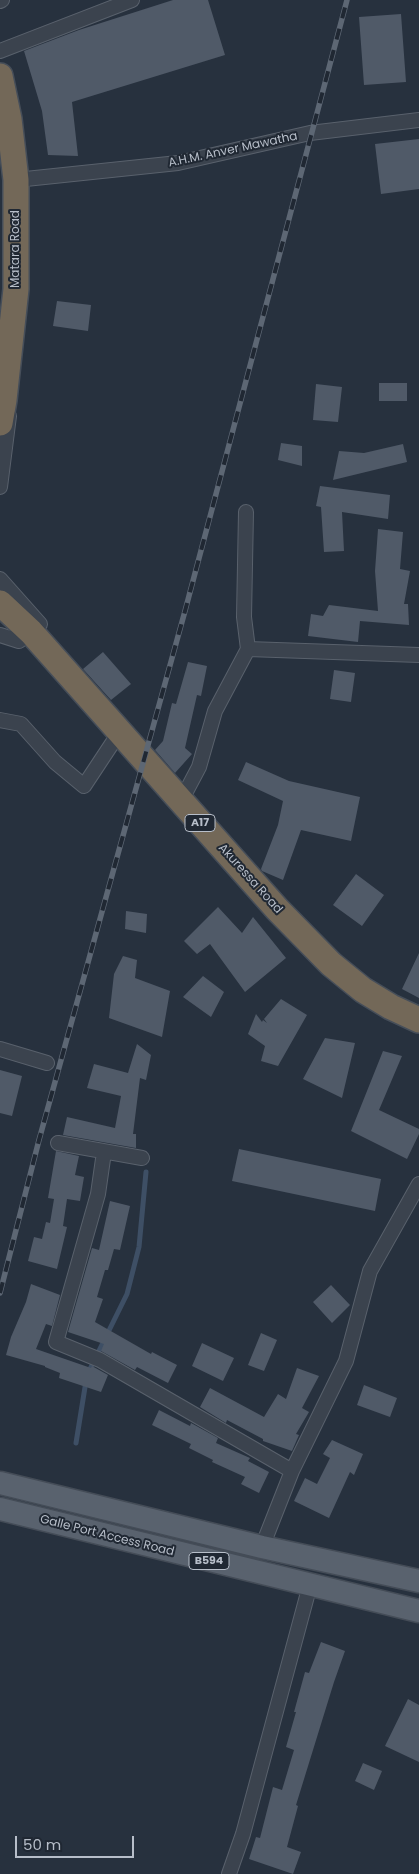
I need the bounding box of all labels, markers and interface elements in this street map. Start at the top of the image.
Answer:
street label: A.H.M. Anver Mawatha [167,129,299,171]
street label: Matara Road [9,210,23,288]
road number: A17 [185,814,215,831]
street label: Akuressa Road [215,841,285,917]
street label: Galle Port Access Road [38,1512,176,1560]
road number: B594 [189,1552,229,1570]
scale bar [18,1826,136,1858]
text: 50 m [23,1834,61,1855]

